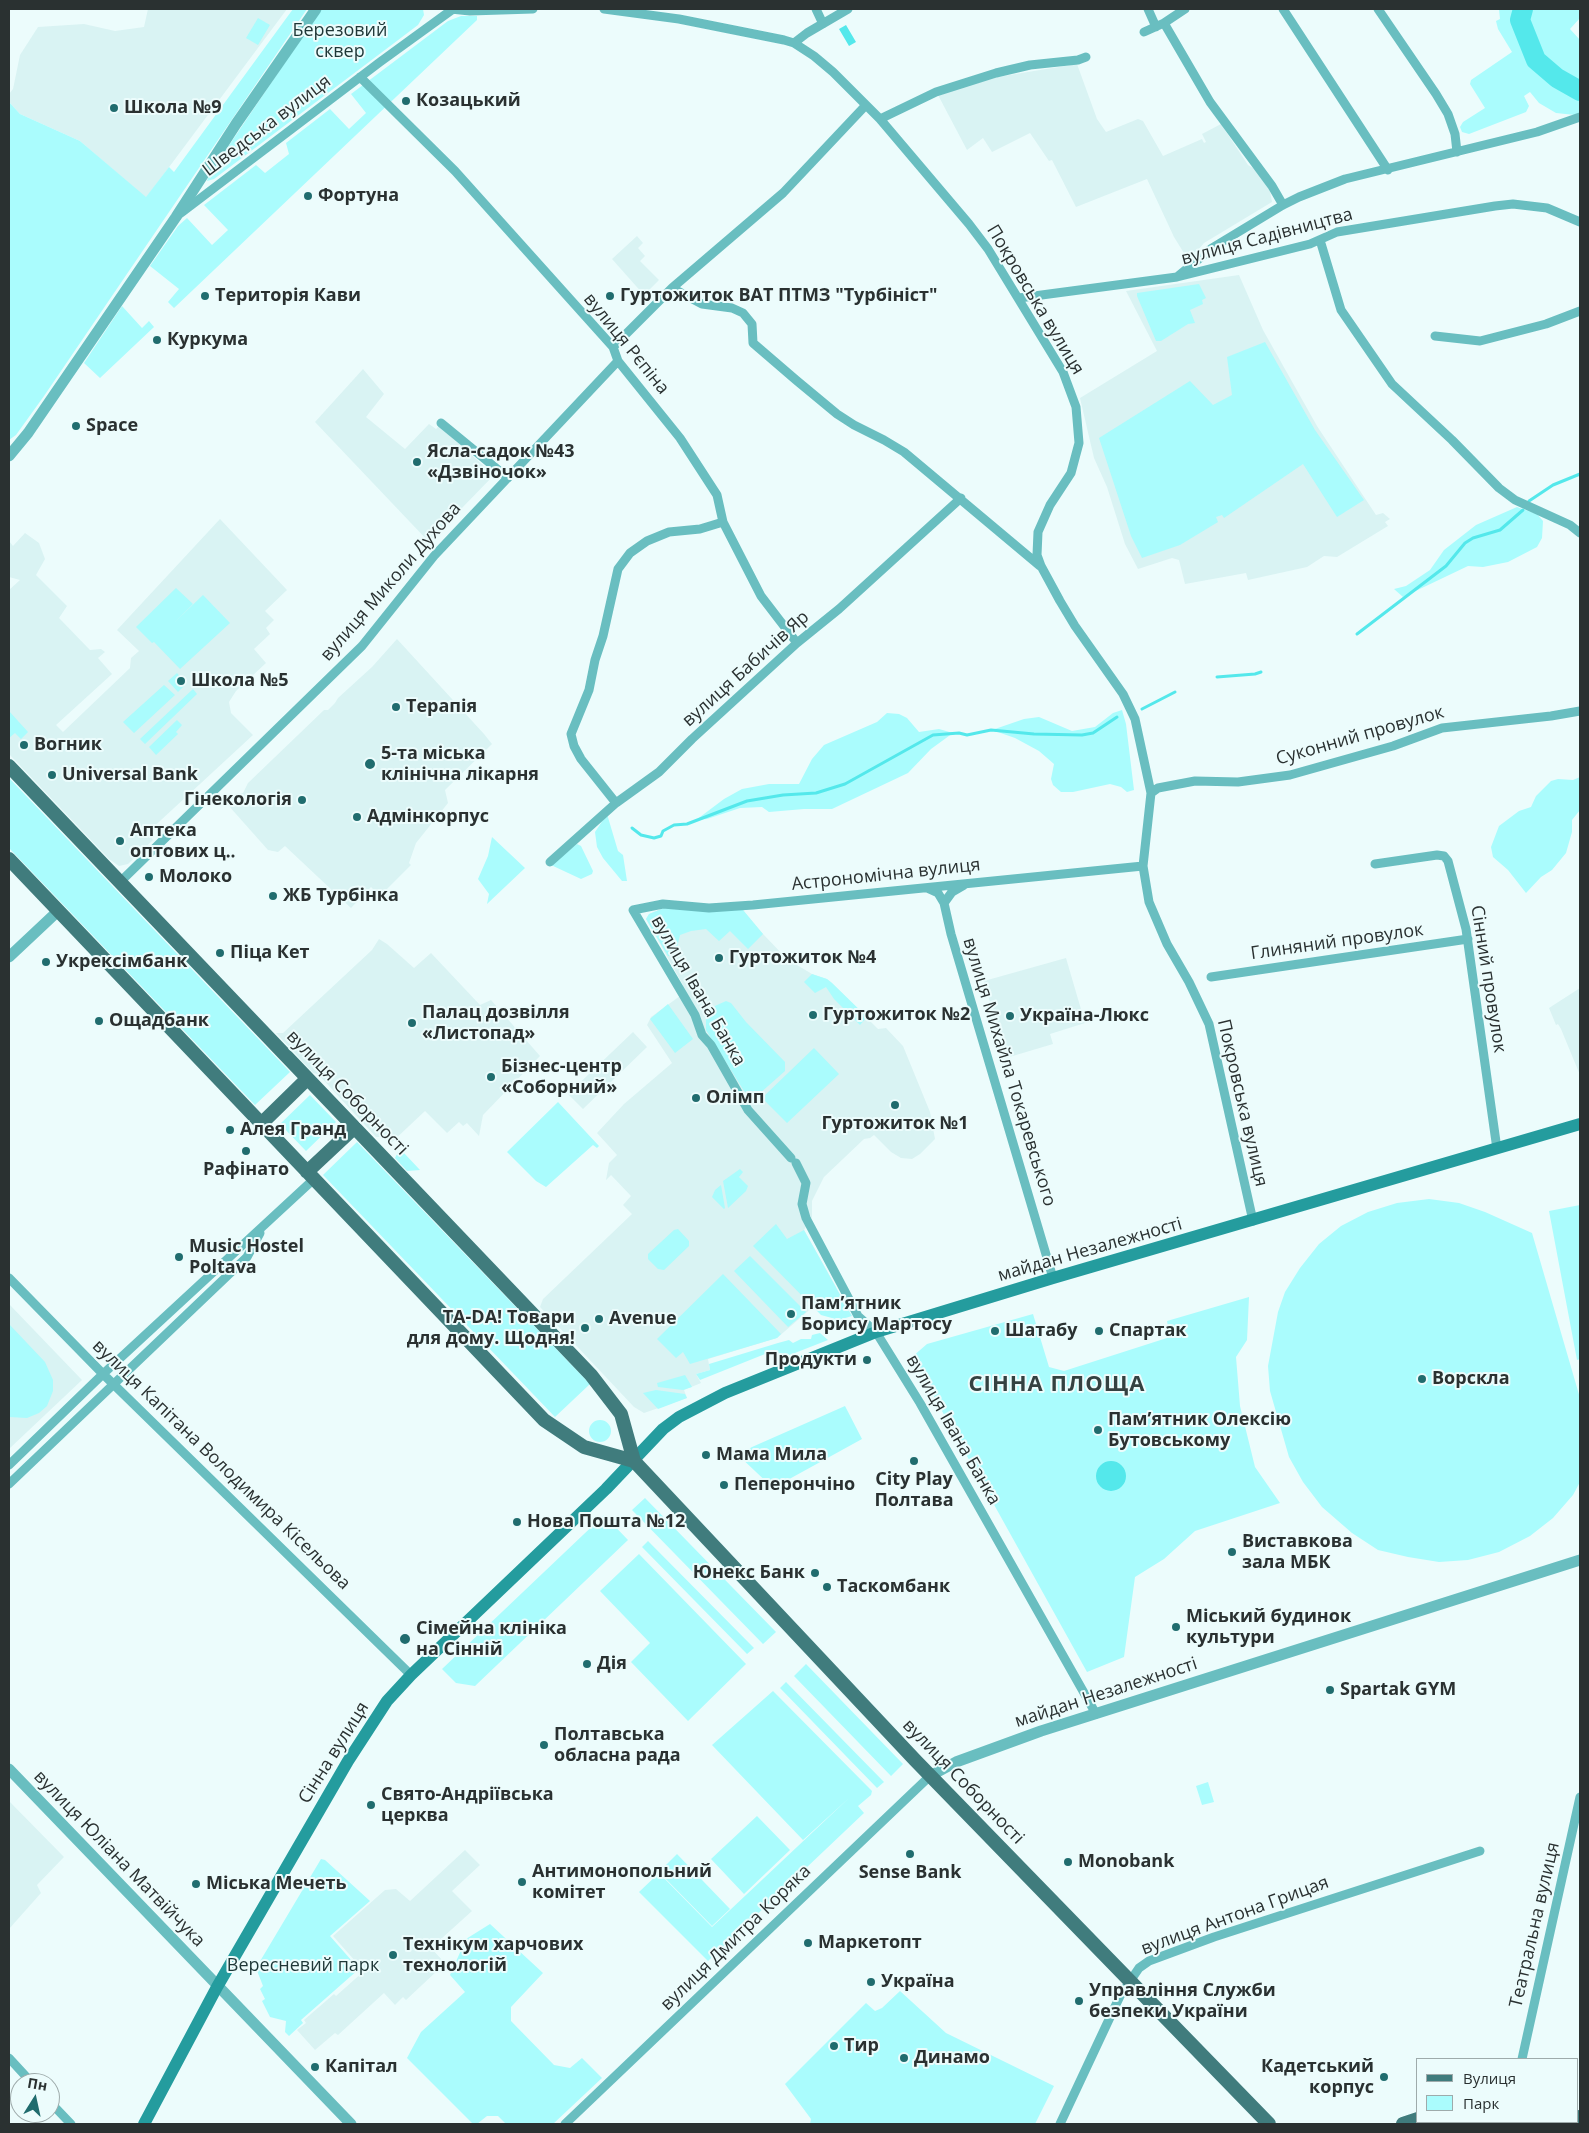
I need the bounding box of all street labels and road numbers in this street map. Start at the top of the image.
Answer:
street label: Шведська вулиця [199,71,335,181]
street label: вулиця Садівництва [1179,204,1355,270]
street label: Покровська вулиця [982,221,1088,379]
street label: вулиця Рєпіна [579,289,673,399]
street label: вулиця Миколи Духова [316,498,466,666]
street label: вулиця Бабичів Яр [678,606,814,732]
street label: Суконний провулок [1274,702,1446,770]
street label: Астрономічна вулиця [791,854,981,896]
street label: Сінний провулок [1466,904,1510,1054]
street label: вулиця Івана Банка [646,912,750,1070]
street label: Глиняний провулок [1249,919,1425,965]
street label: вулиця Михайла Токаревського [958,935,1060,1209]
street label: Покровська вулиця [1212,1017,1272,1189]
street label: вулиця Соборності [282,1026,412,1160]
street label: майдан Незалежності [995,1213,1185,1287]
street label: вулиця Капітана Володимира Кісельова [88,1336,354,1594]
street label: вулиця Івана Банка [901,1351,1005,1509]
street label: майдан Незалежності [1012,1653,1200,1733]
street label: Сінна вулиця [294,1698,374,1808]
street label: вулиця Соборності [898,1715,1028,1849]
street label: вулиця Юліана Матвійчука [29,1766,209,1952]
street label: Театральна вулиця [1505,1840,1565,2010]
street label: вулиця Дмитра Коряка [656,1861,816,2015]
street label: вулиця Антона Грицая [1138,1872,1332,1960]

